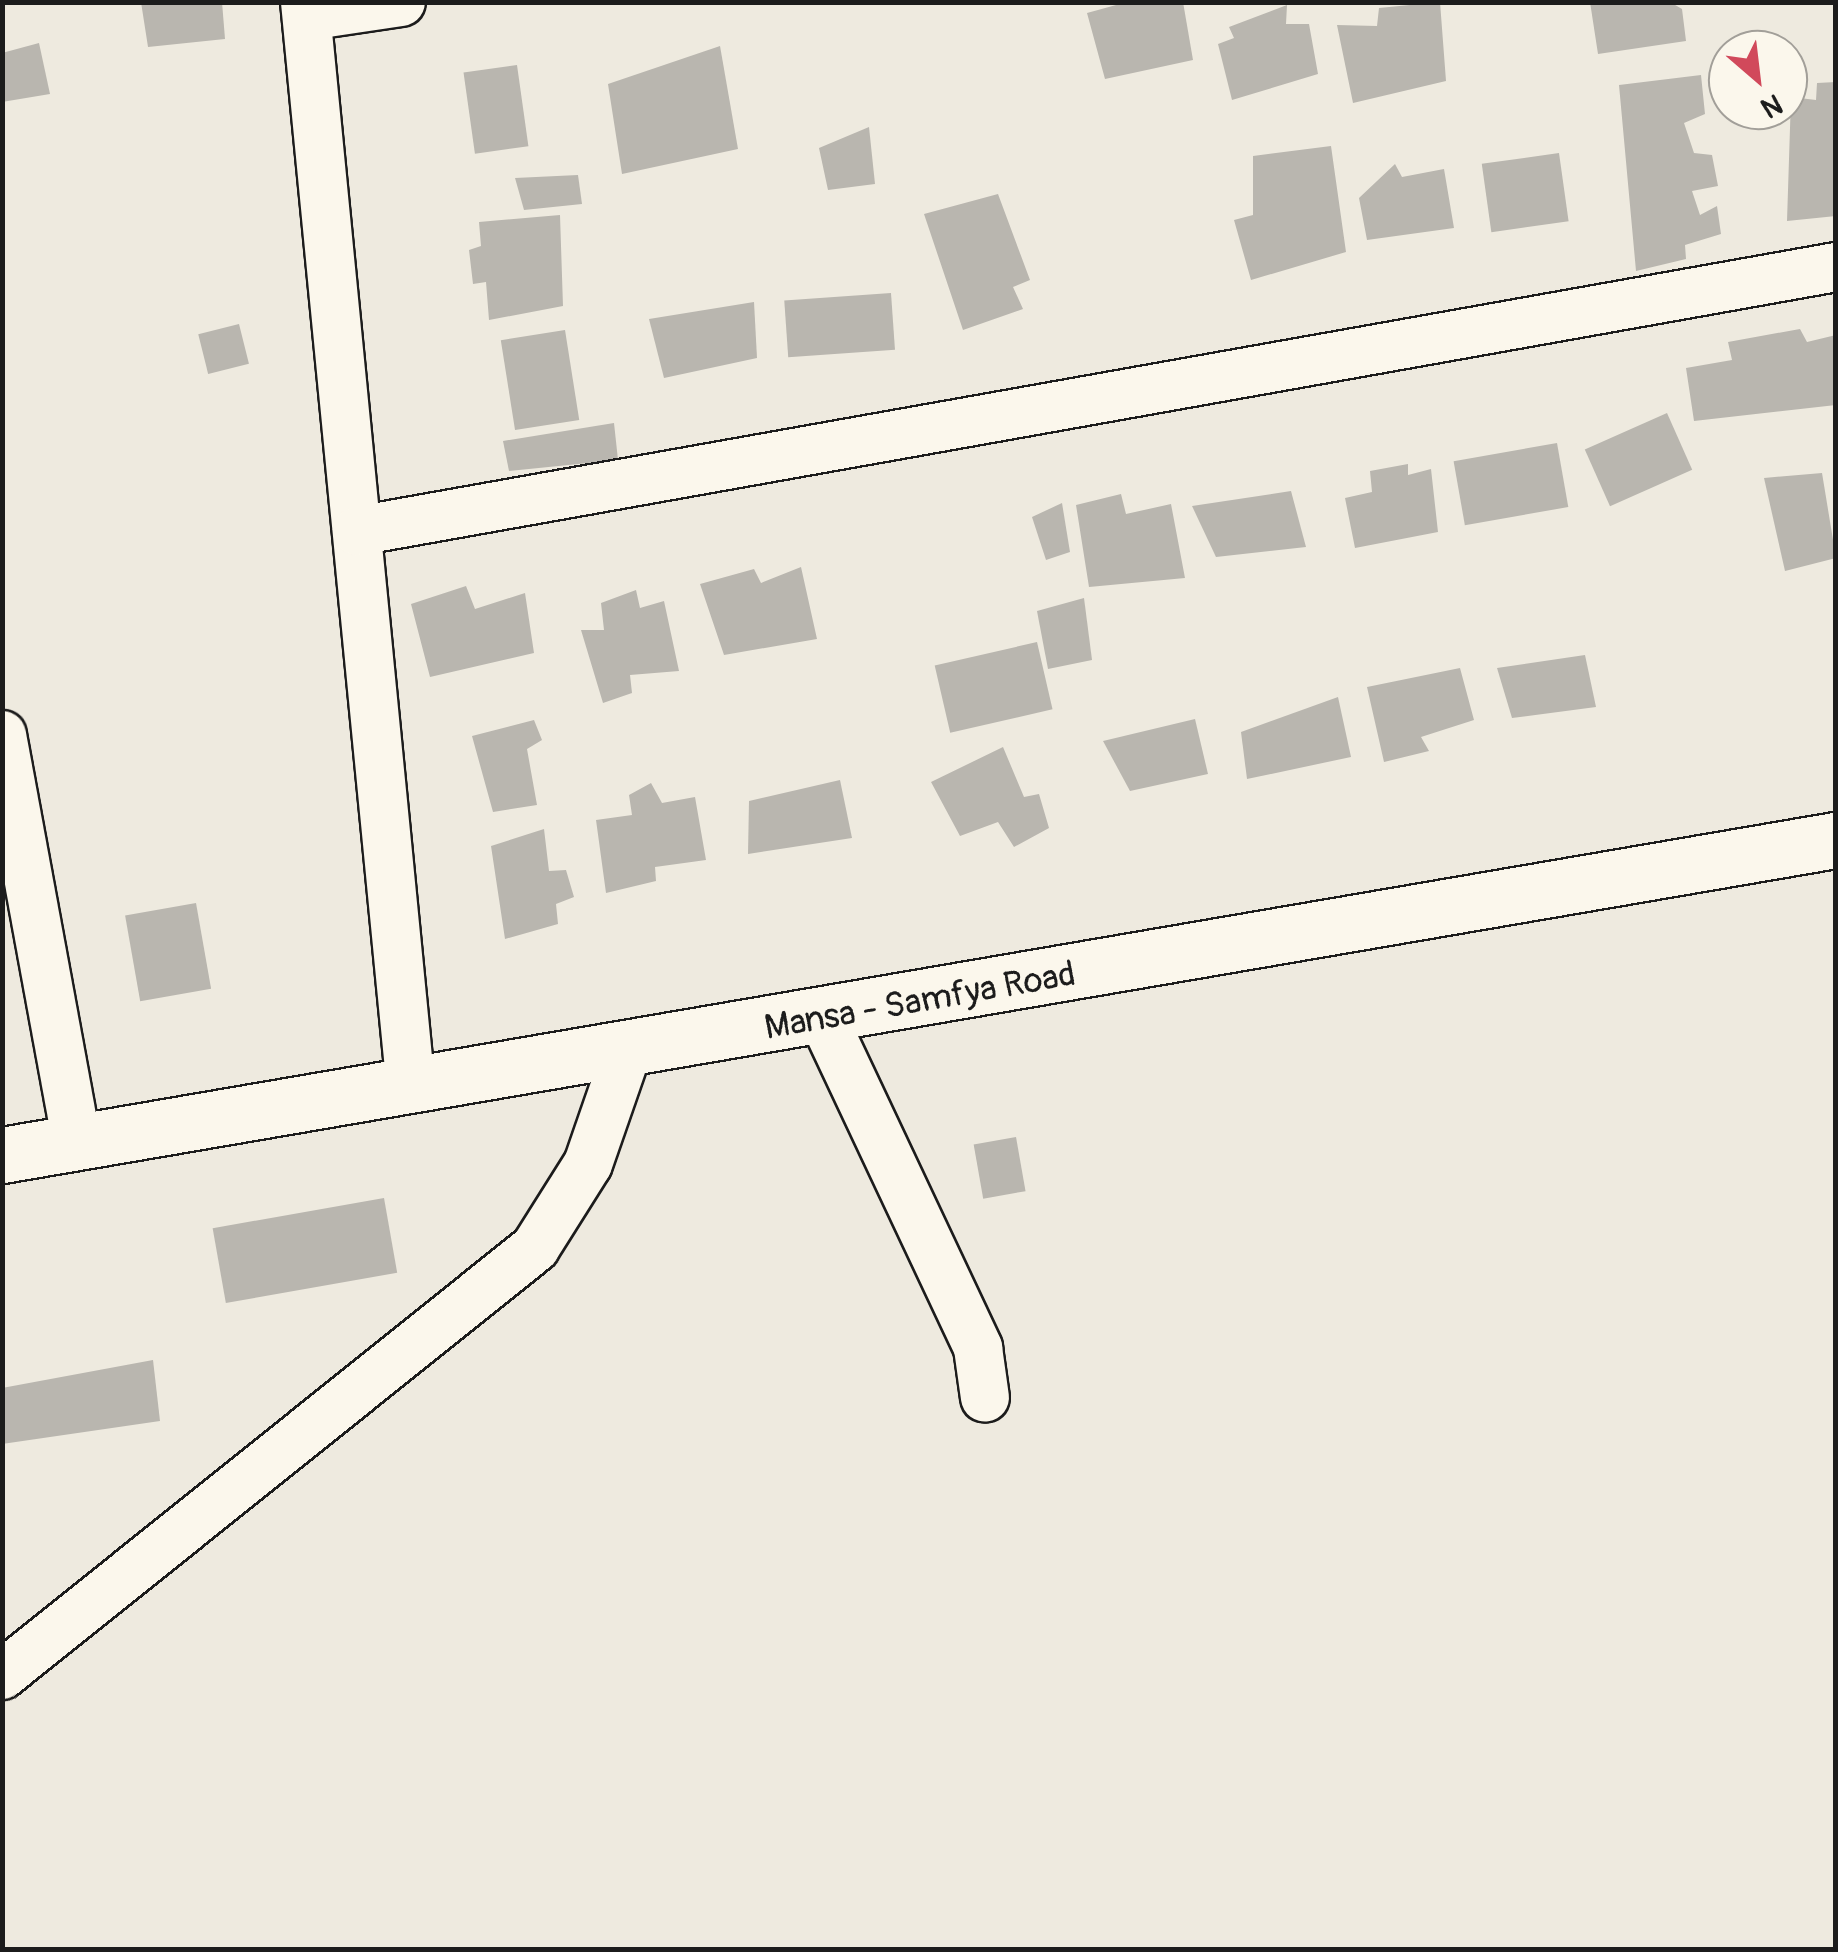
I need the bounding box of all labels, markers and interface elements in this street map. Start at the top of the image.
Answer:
north arrow [1708,30,1808,130]
text: N [1755,85,1788,125]
street label: Mansa - Samfya Road [761,953,1079,1049]

